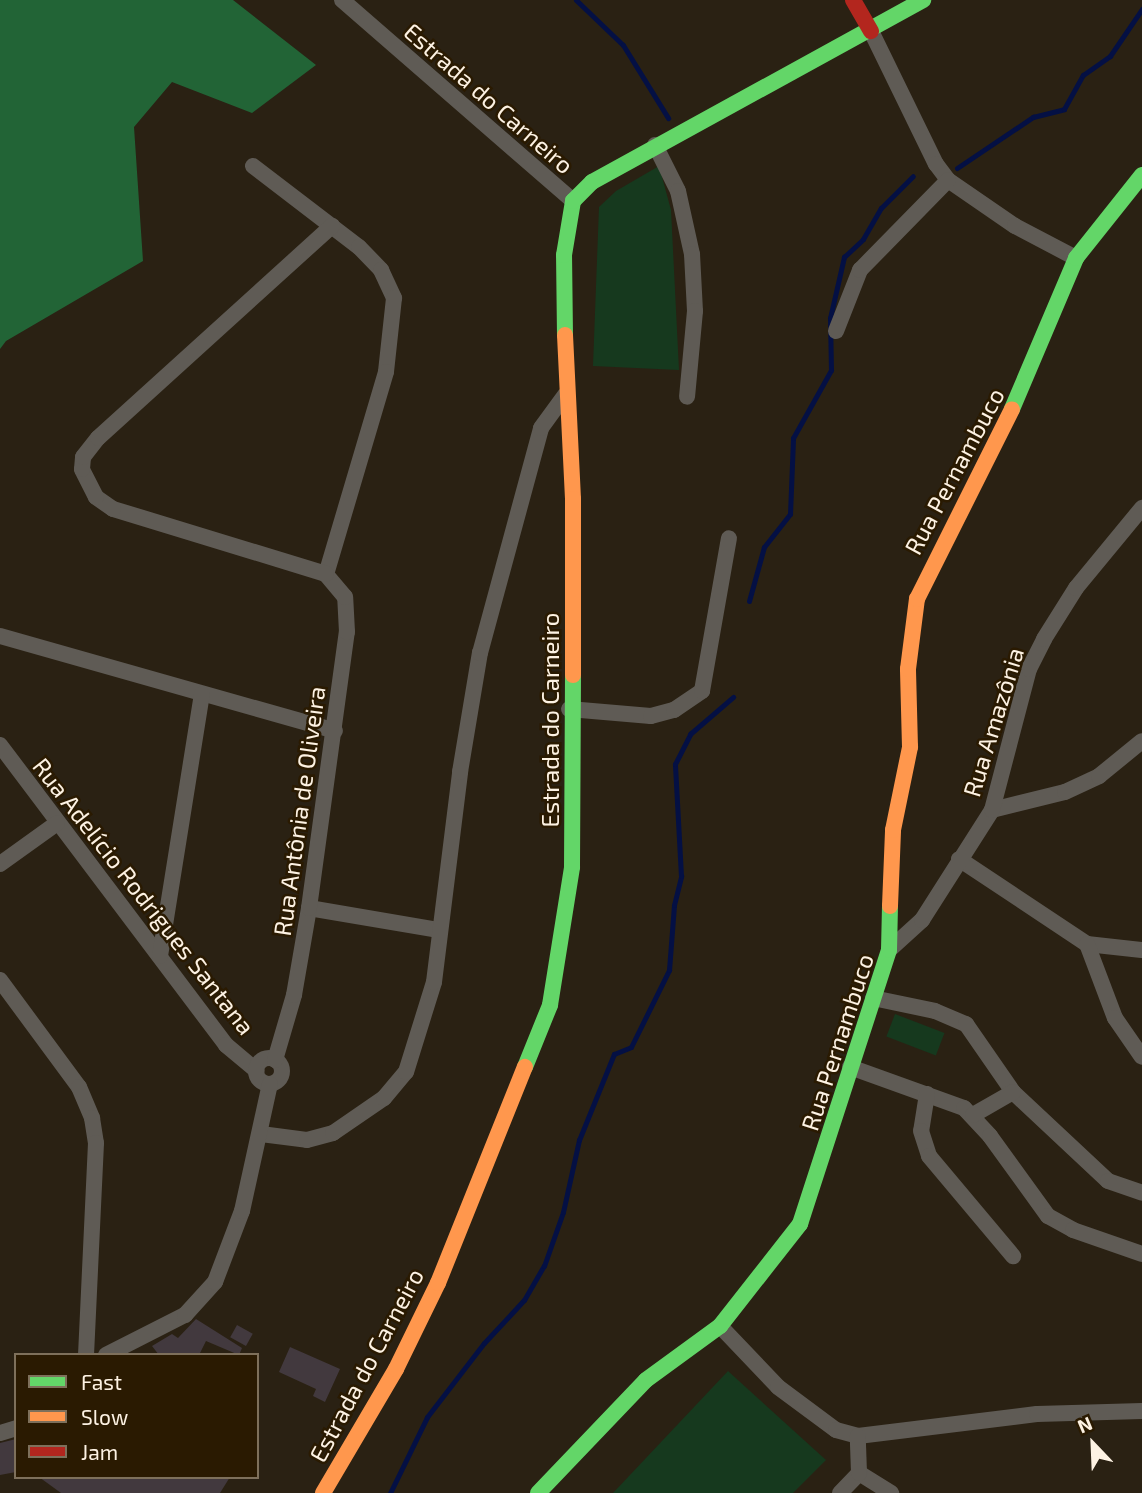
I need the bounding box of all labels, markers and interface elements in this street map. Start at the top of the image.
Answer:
street label: Estrada do Carneiro [398,17,580,179]
street label: Rua Pernambuco [898,383,1010,559]
street label: Estrada do Carneiro [536,613,564,827]
street label: Rua Amazônia [957,644,1029,800]
street label: Rua Antônia de Oliveira [267,684,331,938]
street label: Rua Adelício Rodrigues Santana [27,752,261,1040]
street label: Rua Pernambuco [795,950,879,1134]
street label: Estrada do Carneiro [303,1263,429,1467]
legend [14,1353,259,1479]
text: Fast [81,1369,122,1394]
text: Slow [81,1404,128,1429]
north arrow [1058,1409,1128,1479]
text: N [1074,1411,1095,1437]
text: Jam [81,1439,118,1464]

